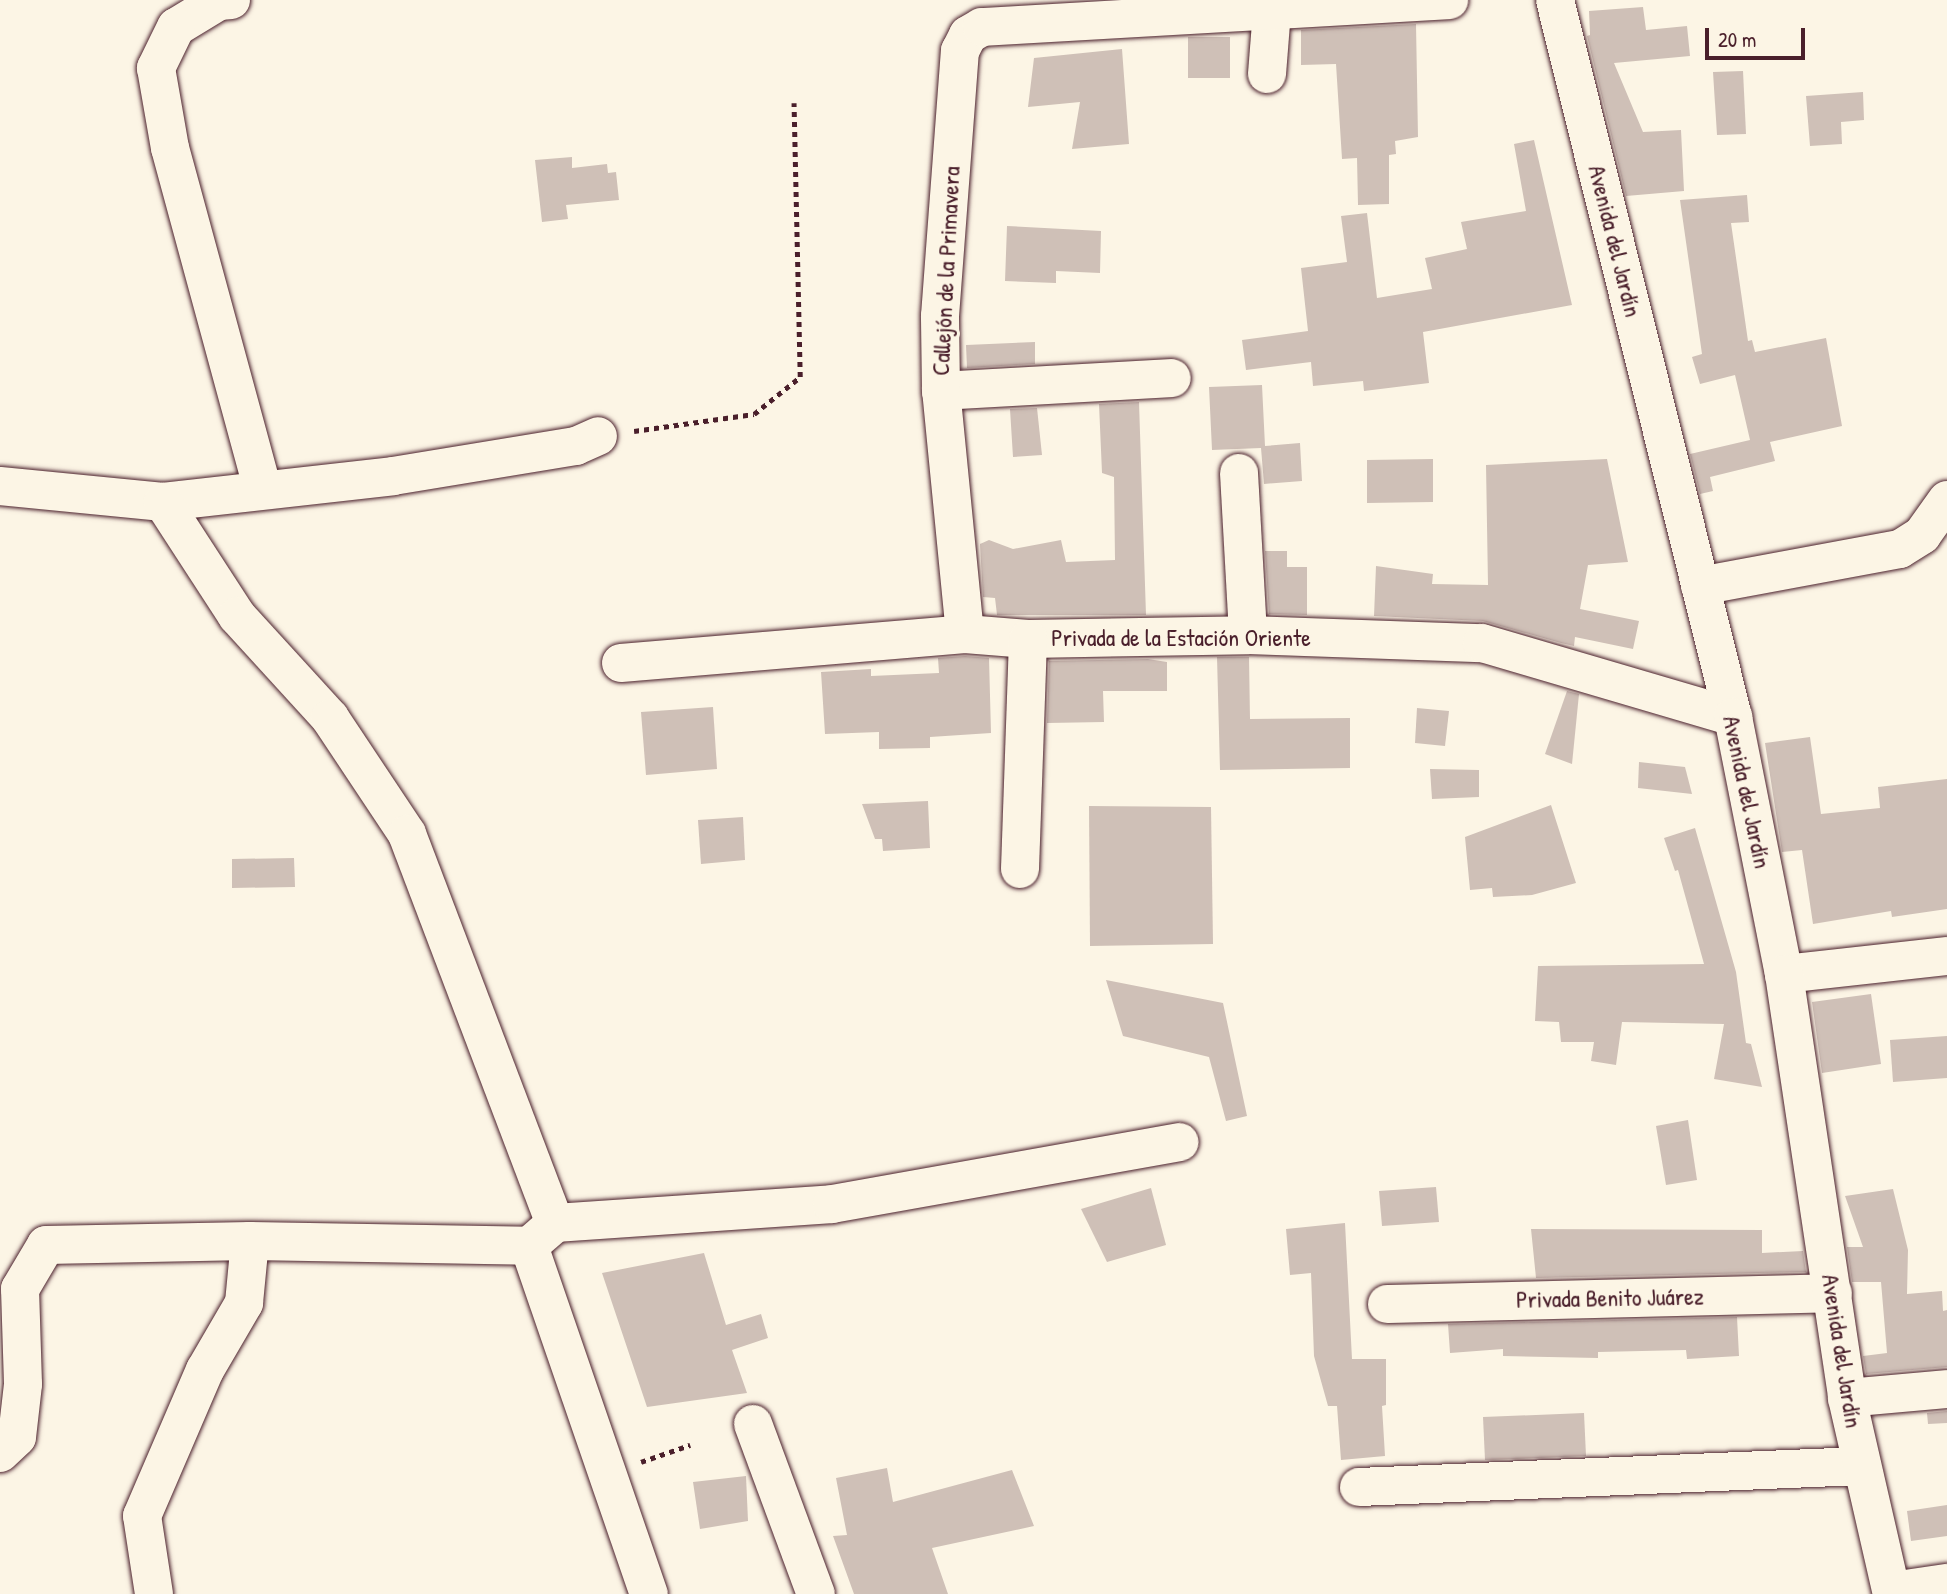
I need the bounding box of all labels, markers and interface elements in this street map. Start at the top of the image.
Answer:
scale bar [1709,14,1809,58]
text: 20 m [1718,25,1756,54]
street label: Avenida del Jardín [1582,162,1648,320]
street label: Callejón de la Primavera [926,166,966,376]
street label: Privada de la Estación Oriente [1051,624,1311,652]
street label: Avenida del Jardín [1717,713,1777,871]
street label: Avenida del Jardín [1816,1272,1868,1430]
street label: Privada Benito Juárez [1516,1282,1704,1314]

